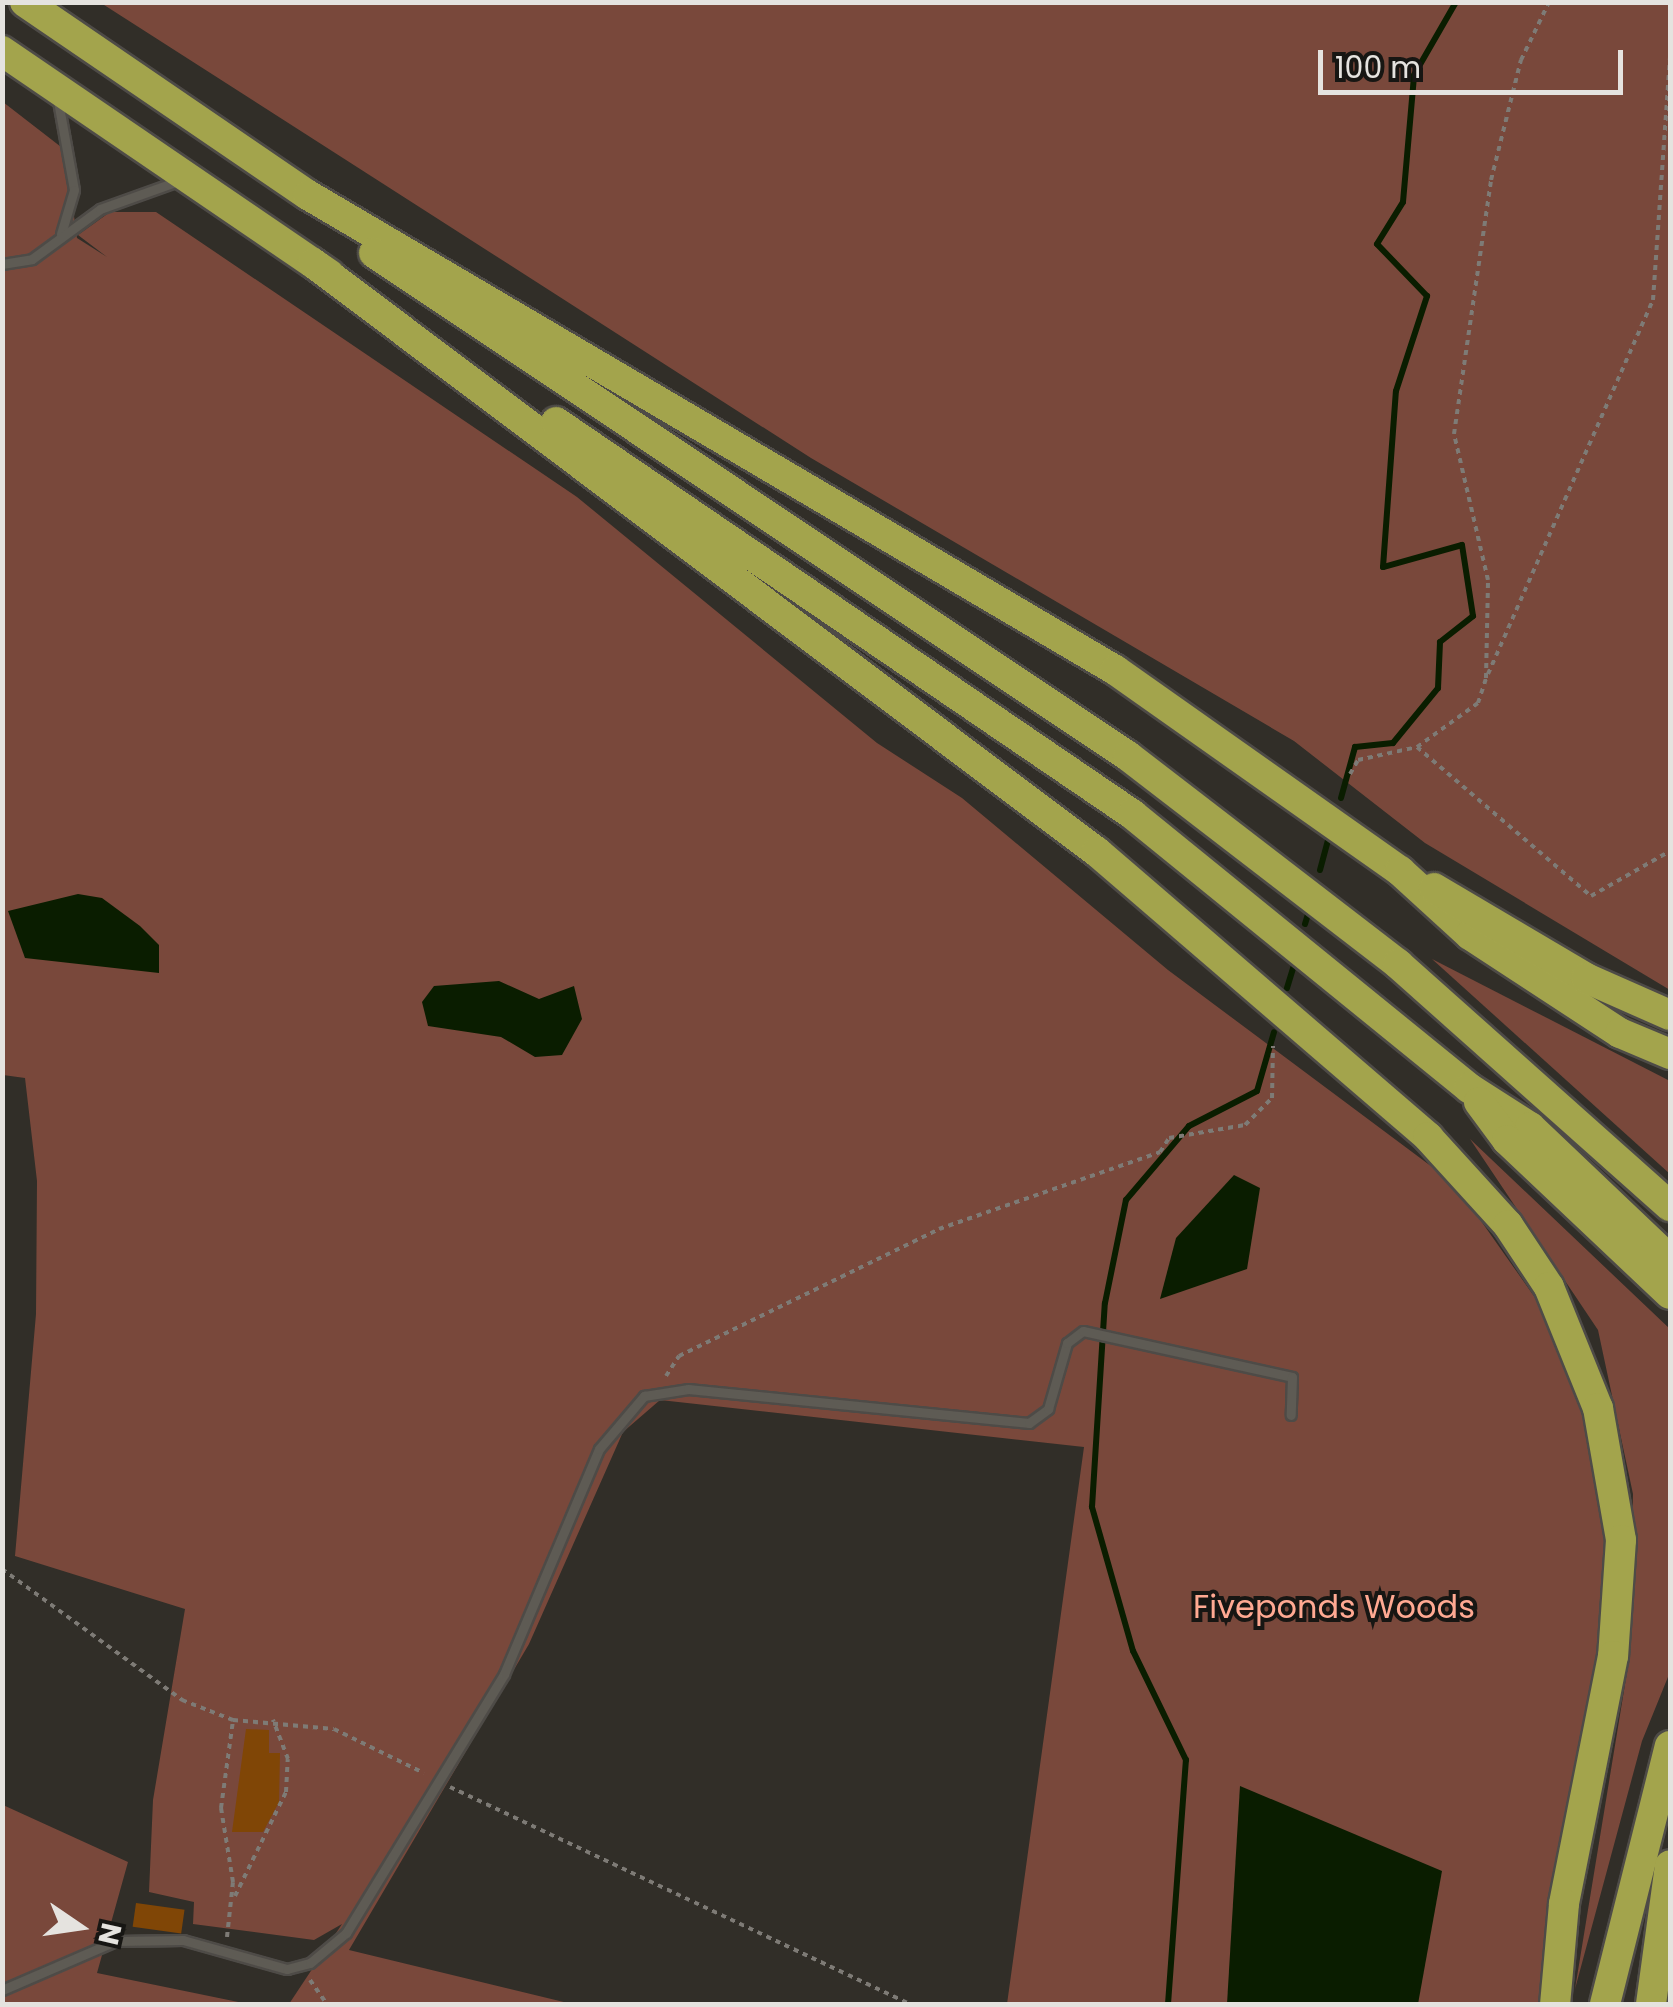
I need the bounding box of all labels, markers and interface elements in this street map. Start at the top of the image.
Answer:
scale bar [1323,30,1628,92]
text: 100 m [1335,46,1421,89]
park label: Fiveponds Woods [1193,1588,1475,1626]
north arrow [30,1877,130,1977]
text: N [88,1919,131,1949]

